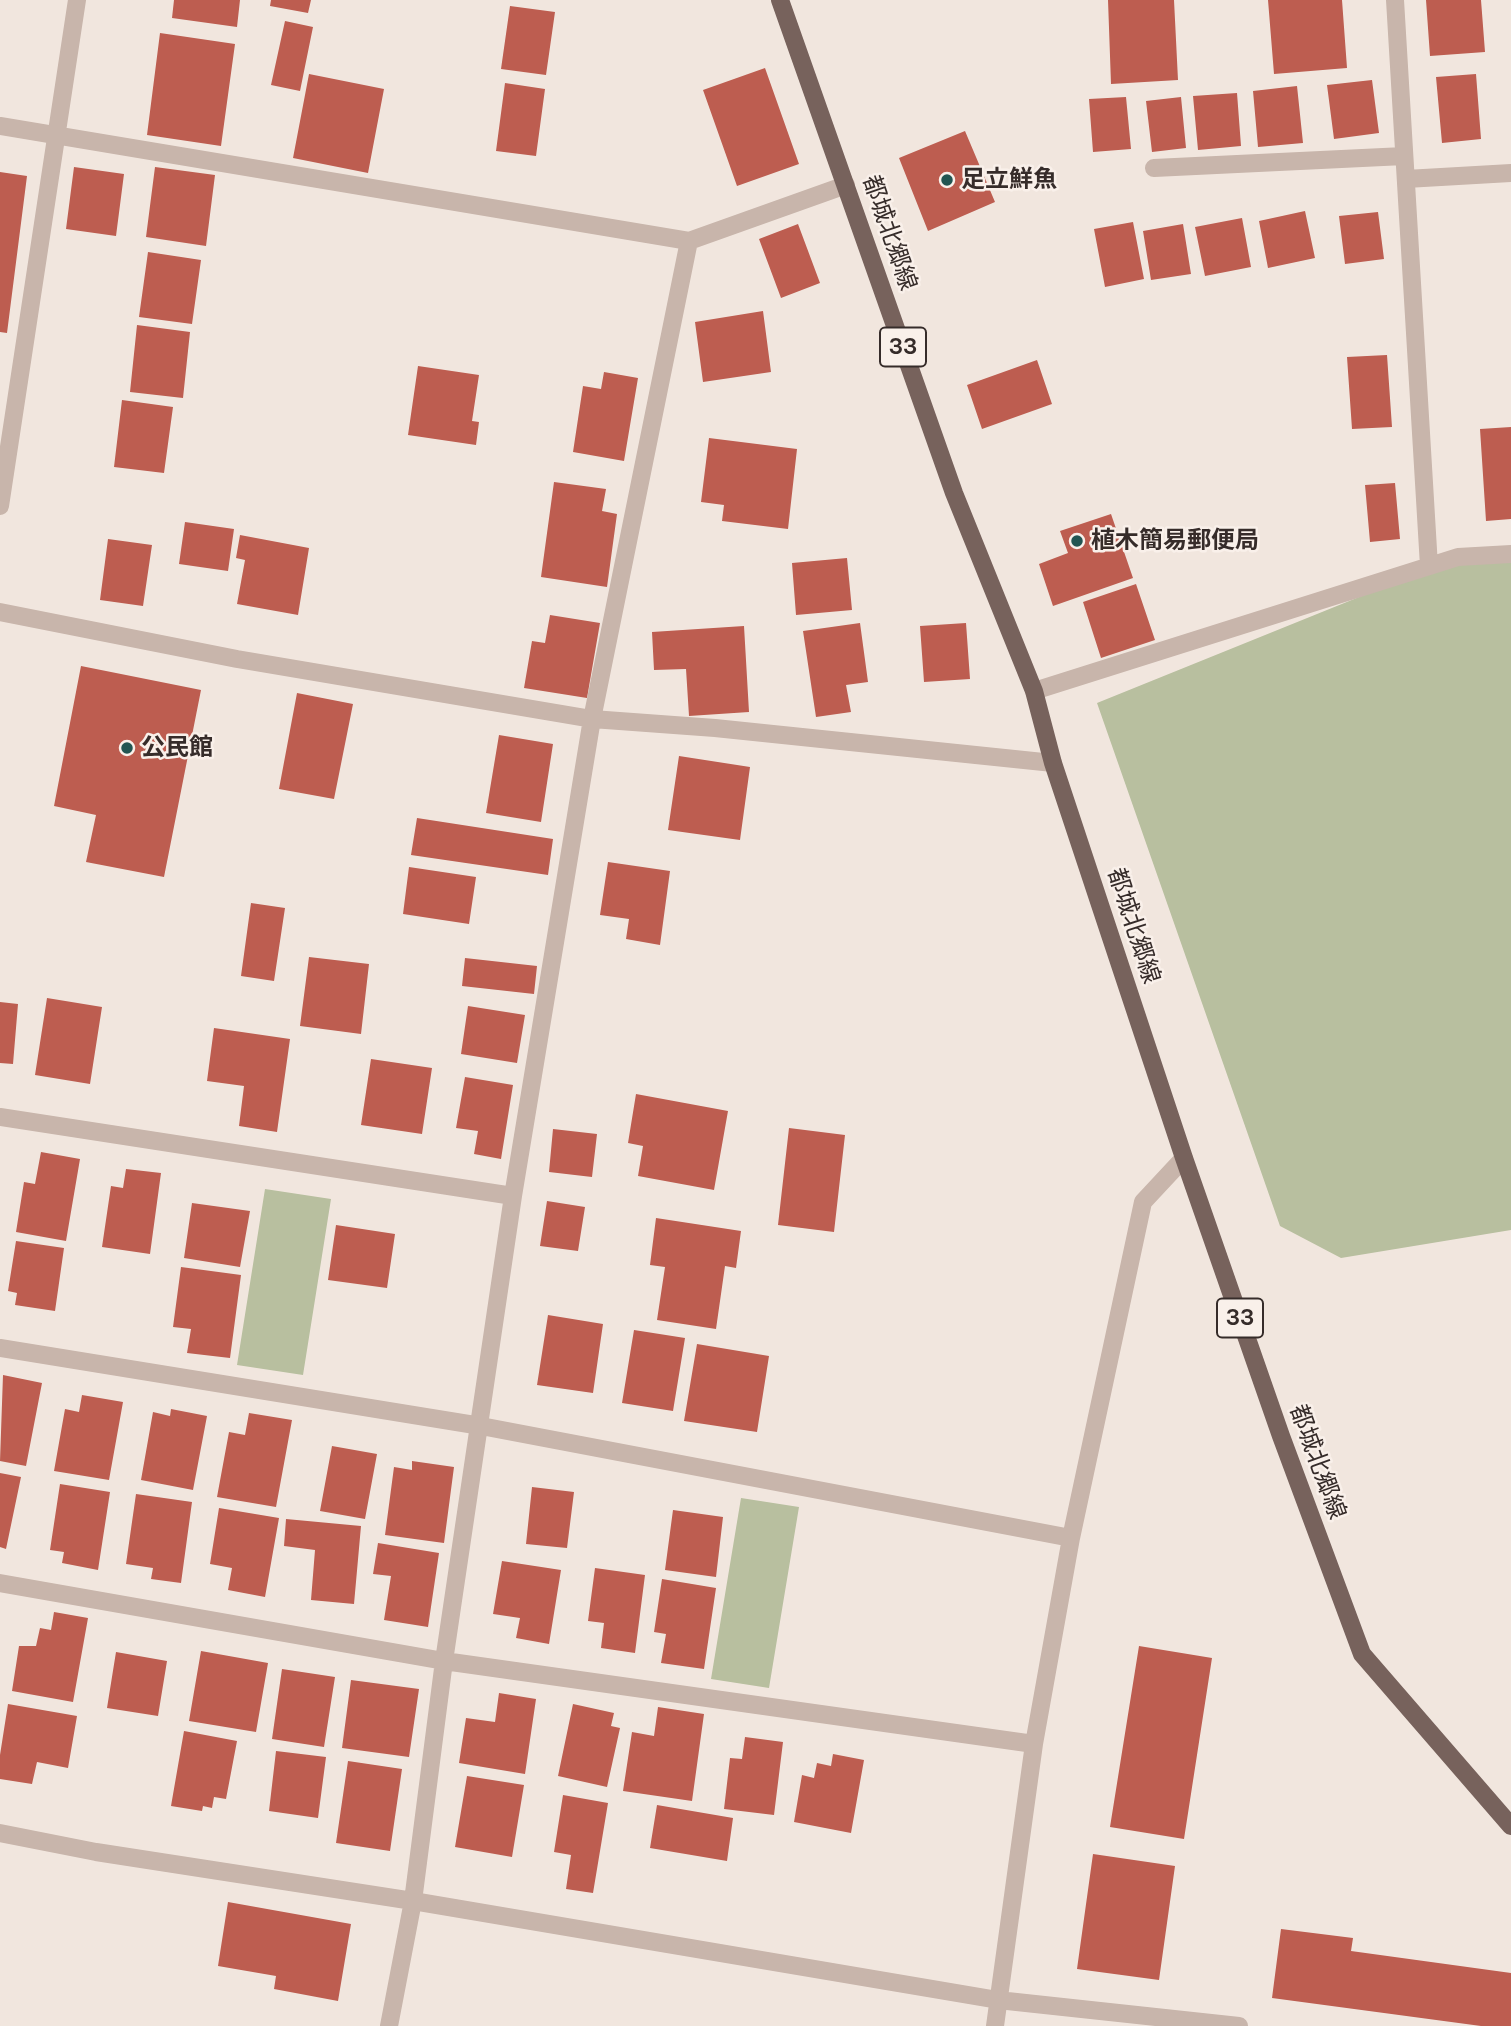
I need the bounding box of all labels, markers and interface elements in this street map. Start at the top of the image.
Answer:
place label: 足立鮮魚 [961,166,1057,194]
street label: 都城北郷線 [856,172,922,294]
marker: 足立鮮魚 [939,172,955,188]
road number: 33 [880,328,926,366]
place label: 植木簡易郵便局 [1091,527,1259,555]
marker: 植木簡易郵便局 [1069,533,1085,549]
place label: 公民館 [141,734,213,762]
marker: 公民館 [119,740,135,756]
street label: 都城北郷線 [1101,864,1165,988]
road number: 33 [1217,1298,1263,1338]
street label: 都城北郷線 [1283,1401,1351,1523]

